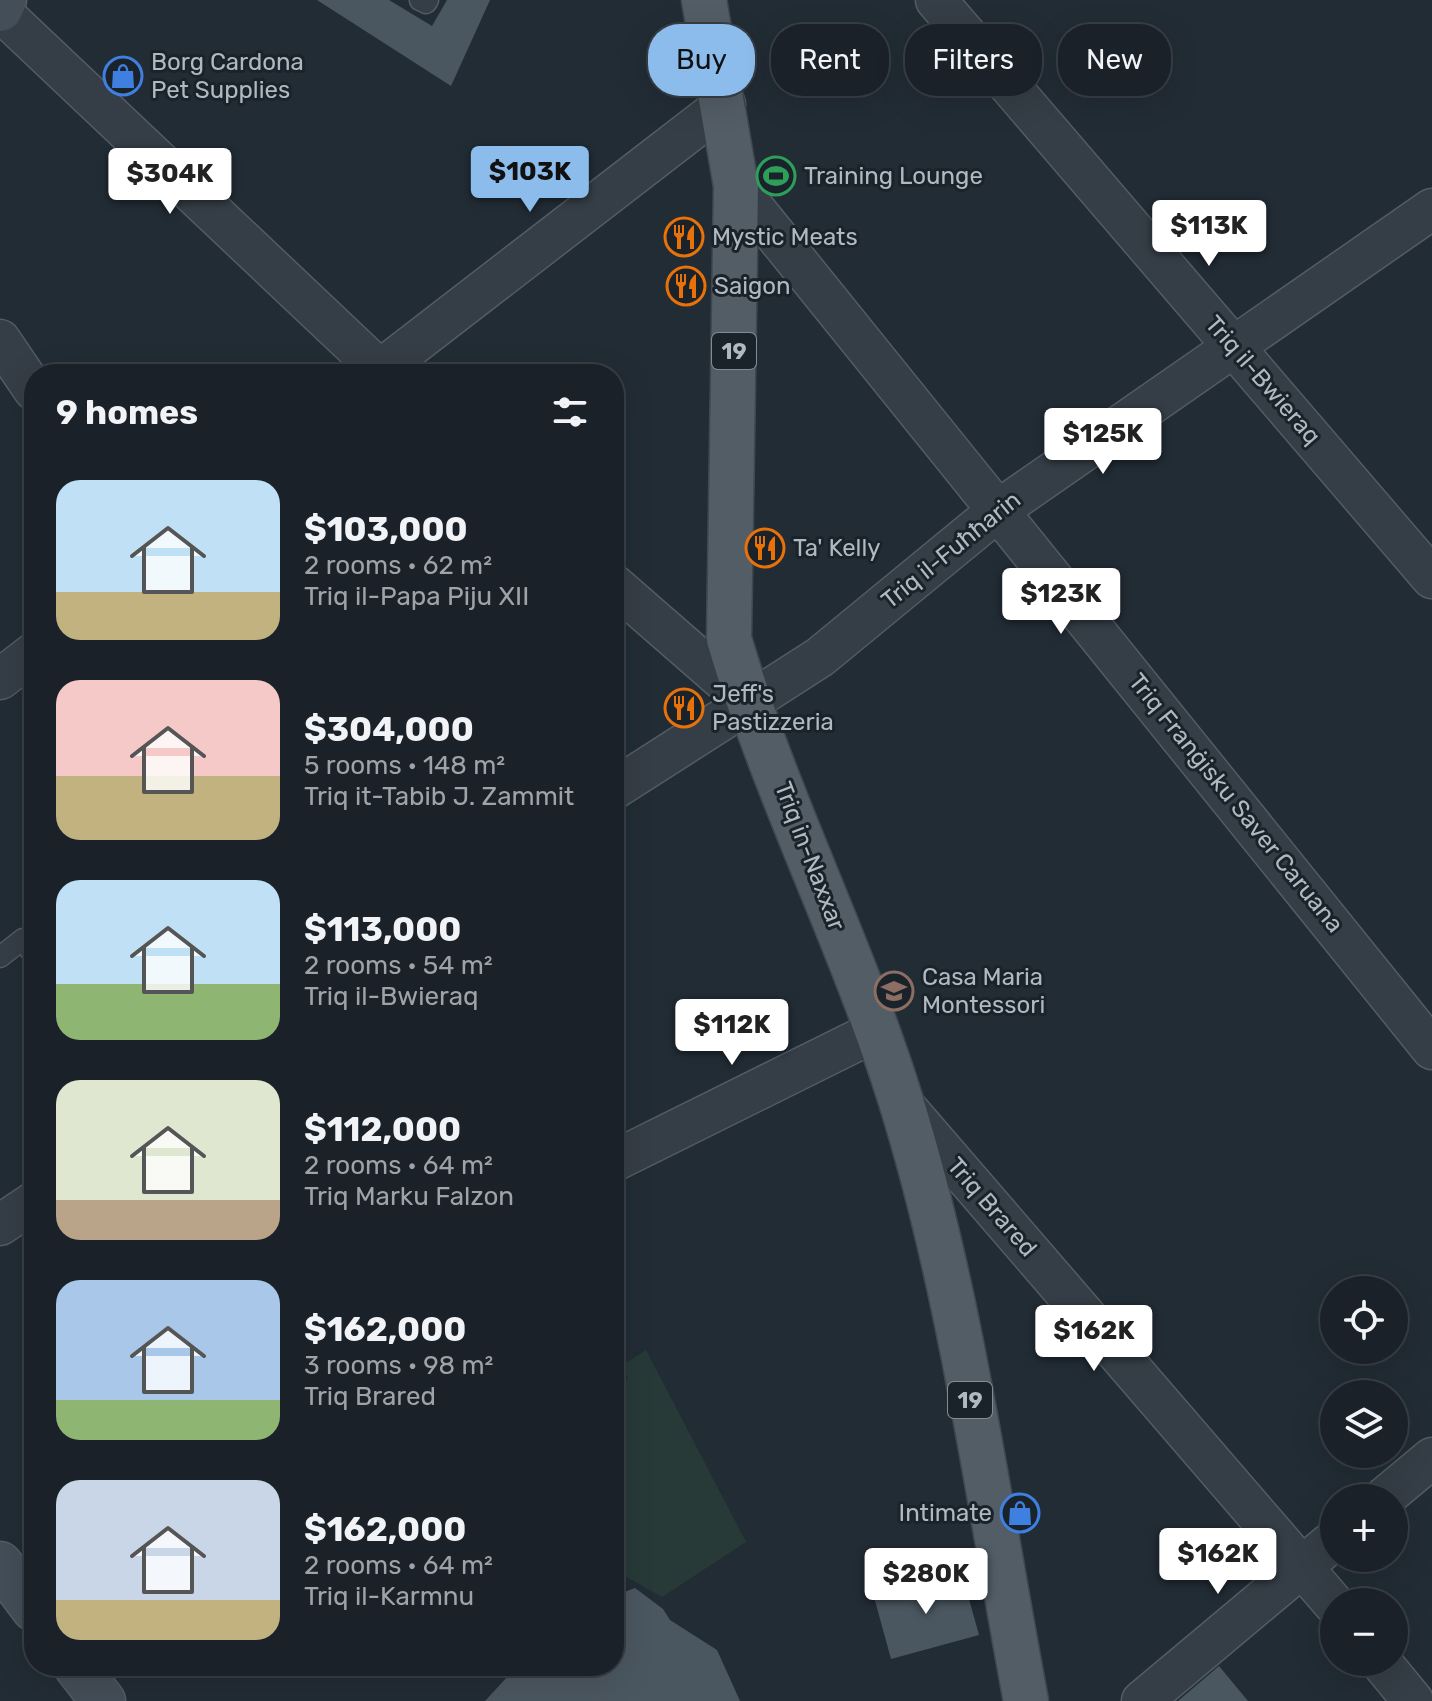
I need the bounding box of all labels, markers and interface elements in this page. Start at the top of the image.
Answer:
chip: Buy [648,24,755,96]
chip: Rent [771,24,889,96]
chip: Filters [905,24,1042,96]
chip: New [1058,24,1171,96]
place label: Borg Cardona Pet Supplies [151,48,304,104]
shop icon: Borg Cardona Pet Supplies [102,55,144,97]
pin: $103K [474,146,586,214]
pin: $304K [114,148,226,216]
sports icon: Training Lounge [755,155,797,197]
text: $103K [489,156,571,187]
text: $304K [126,158,214,189]
place label: Training Lounge [804,162,983,190]
pin: $113K [1153,200,1265,268]
text: $113K [1170,210,1248,241]
restaurant icon: Mystic Meats [663,216,705,258]
place label: Mystic Meats [712,223,858,251]
restaurant icon: Saigon [665,265,707,307]
place label: Saigon [714,272,791,300]
street label: Triq il-Bwieraq [1200,310,1326,450]
road number: 19 [712,333,756,369]
icon: filters [548,390,592,434]
text: 9 homes [56,392,198,433]
pin: $125K [1047,408,1159,476]
text: $125K [1062,418,1144,449]
street label: Triq il-Fuħħarin [876,486,1026,614]
text: $103,000 [304,509,468,550]
icon: home [120,512,216,608]
restaurant icon: Ta' Kelly [744,527,786,569]
place label: Ta' Kelly [793,534,881,562]
text: 2 rooms · 62 m² [304,550,492,581]
pin: $123K [1005,568,1117,636]
text: $123K [1020,578,1102,609]
text: Triq il-Papa Piju XII [304,581,529,612]
street label: Triq Franġisku Saver Caruana [1123,668,1349,938]
place label: Jeff's Pastizzeria [712,680,834,736]
restaurant icon: Jeff's Pastizzeria [663,687,705,729]
text: $304,000 [304,709,474,750]
icon: home [120,712,216,808]
text: 5 rooms · 148 m² [304,750,505,781]
street label: Triq in-Naxxar [769,778,851,934]
text: Triq it-Tabib J. Zammit [304,781,574,812]
text: $113,000 [304,909,461,950]
icon: home [120,912,216,1008]
text: 2 rooms · 54 m² [304,950,493,981]
place label: Casa Maria Montessori [922,963,1045,1019]
school or university icon: Casa Maria Montessori [873,970,915,1012]
text: Triq il-Bwieraq [304,981,479,1012]
pin: $112K [676,999,788,1067]
text: $112K [693,1009,771,1040]
text: $112,000 [304,1109,461,1150]
icon: home [120,1112,216,1208]
text: 2 rooms · 64 m² [304,1150,493,1181]
street label: Triq Brared [941,1152,1043,1262]
text: Triq Marku Falzon [304,1181,514,1212]
map controls [1320,1276,1408,1676]
button: locate [1320,1276,1408,1364]
pin: $162K [1038,1305,1150,1373]
text: $162,000 [304,1309,466,1350]
icon: home [120,1312,216,1408]
text: $162K [1053,1315,1135,1346]
text: 3 rooms · 98 m² [304,1350,493,1381]
button: layers [1320,1380,1408,1468]
text: Triq Brared [304,1381,436,1412]
road number: 19 [948,1382,992,1418]
button: + [1320,1484,1408,1572]
shop icon: Intimate [999,1492,1041,1534]
place label: Intimate [899,1499,992,1527]
text: $162,000 [304,1509,466,1550]
icon: home [120,1512,216,1608]
pin: $162K [1162,1528,1274,1596]
text: $162K [1177,1538,1259,1569]
pin: $280K [870,1548,982,1616]
text: 2 rooms · 64 m² [304,1550,493,1581]
text: $280K [883,1558,969,1589]
text: Triq il-Karmnu [304,1581,474,1612]
button: − [1320,1588,1408,1676]

